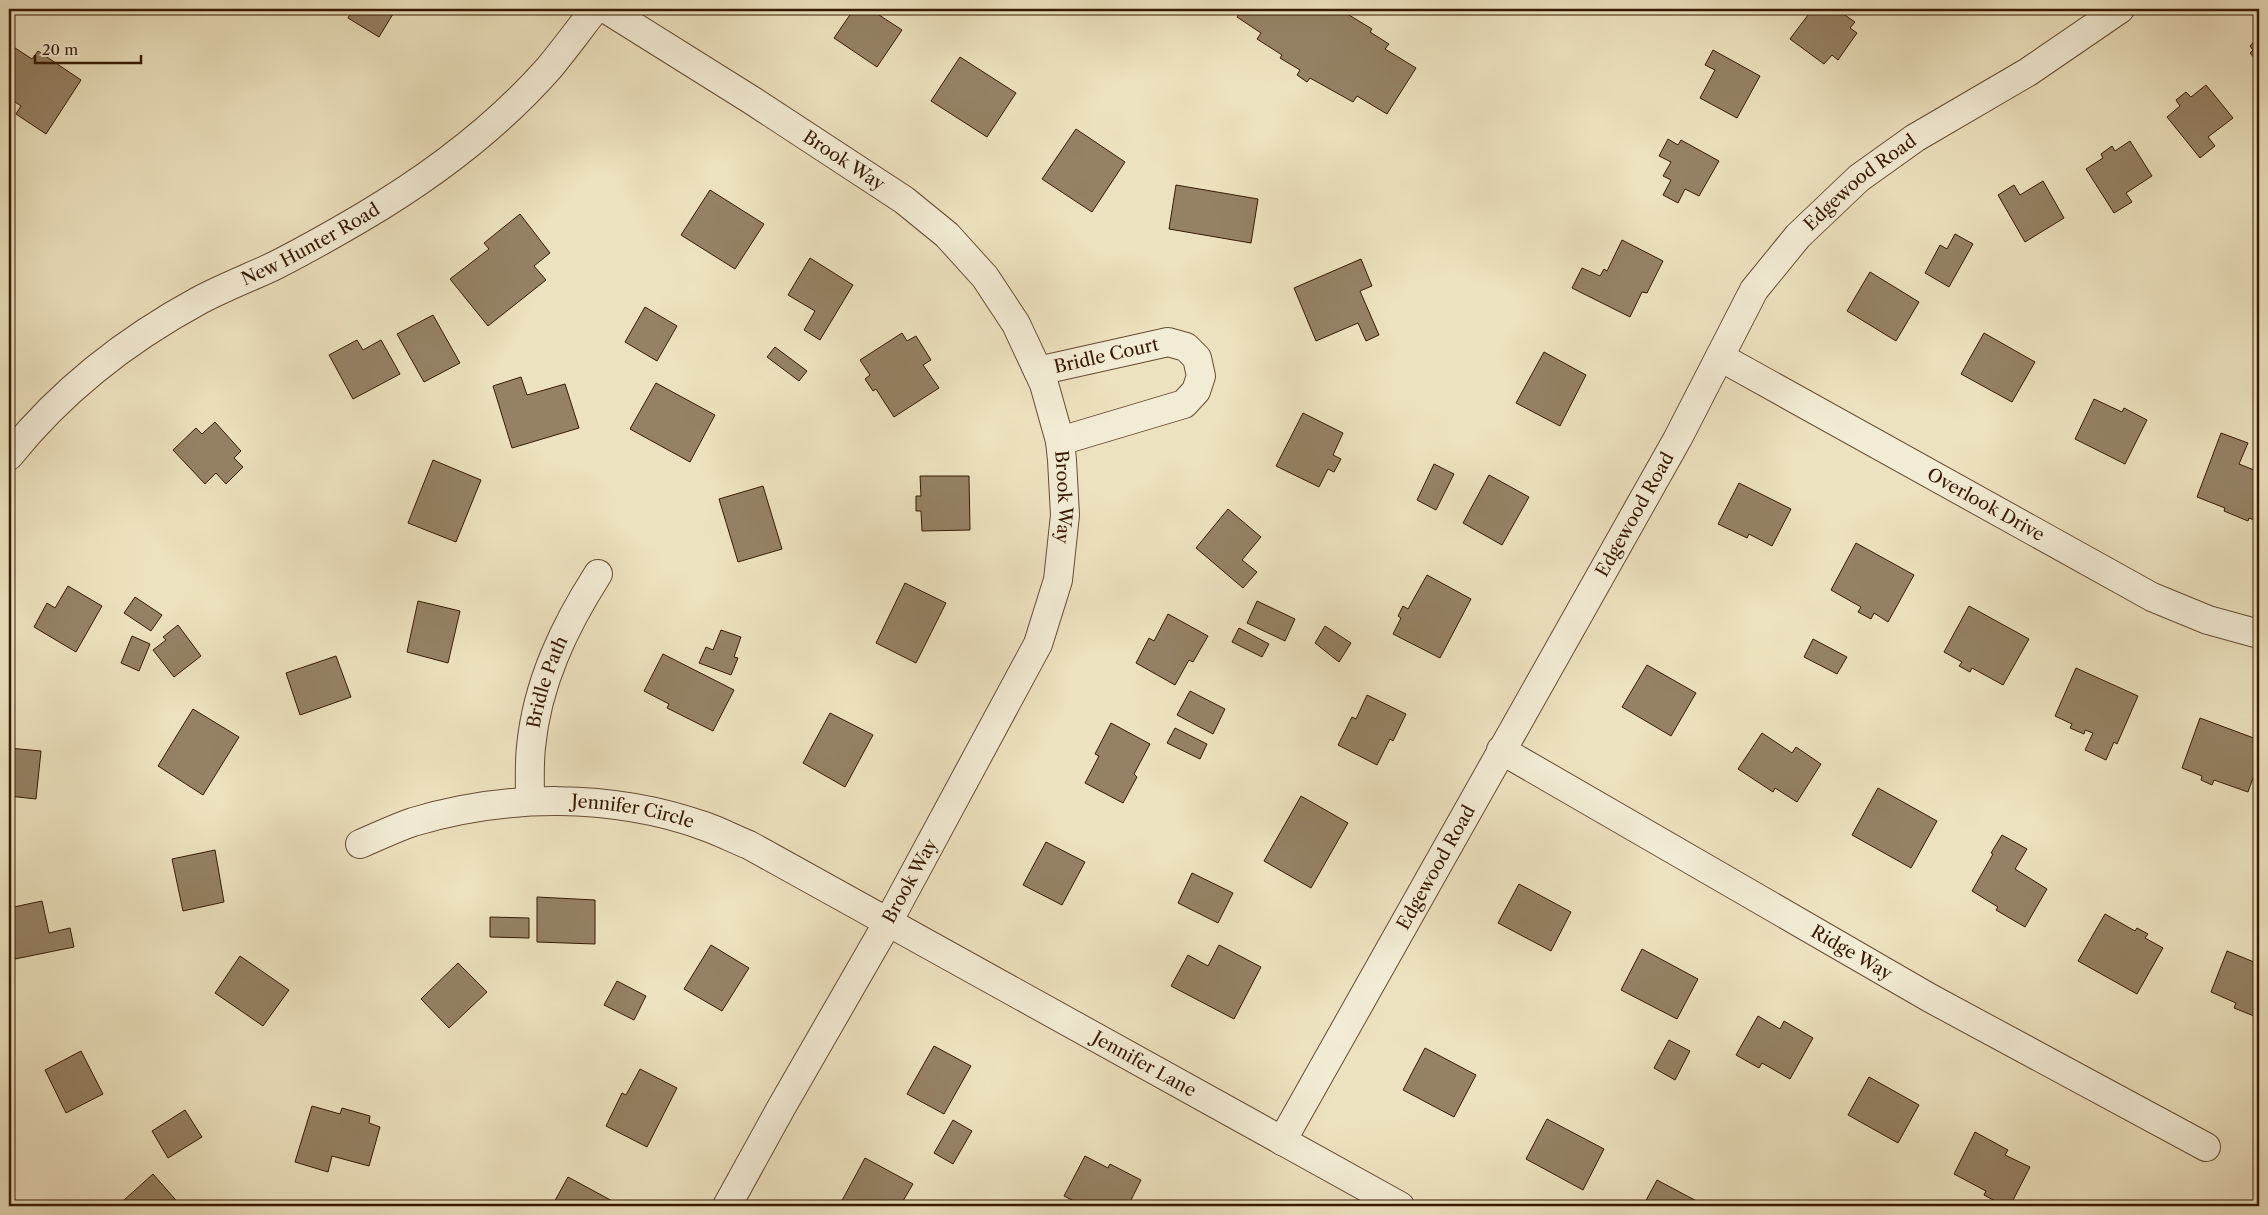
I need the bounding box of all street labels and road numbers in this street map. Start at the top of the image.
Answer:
street label: Brook Way [799,126,890,196]
street label: Edgewood Road [1799,130,1920,235]
street label: New Hunter Road [238,198,384,290]
street label: Bridle Court [1052,333,1161,378]
street label: Edgewood Road [1591,448,1679,581]
street label: Brook Way [1050,449,1077,546]
street label: Overlook Drive [1923,463,2048,546]
street label: Bridle Path [523,633,573,730]
street label: Jennifer Circle [568,790,697,833]
street label: Edgewood Road [1392,801,1480,934]
street label: Brook Way [878,834,943,927]
street label: Ridge Way [1807,921,1897,985]
street label: Jennifer Lane [1086,1025,1200,1102]

